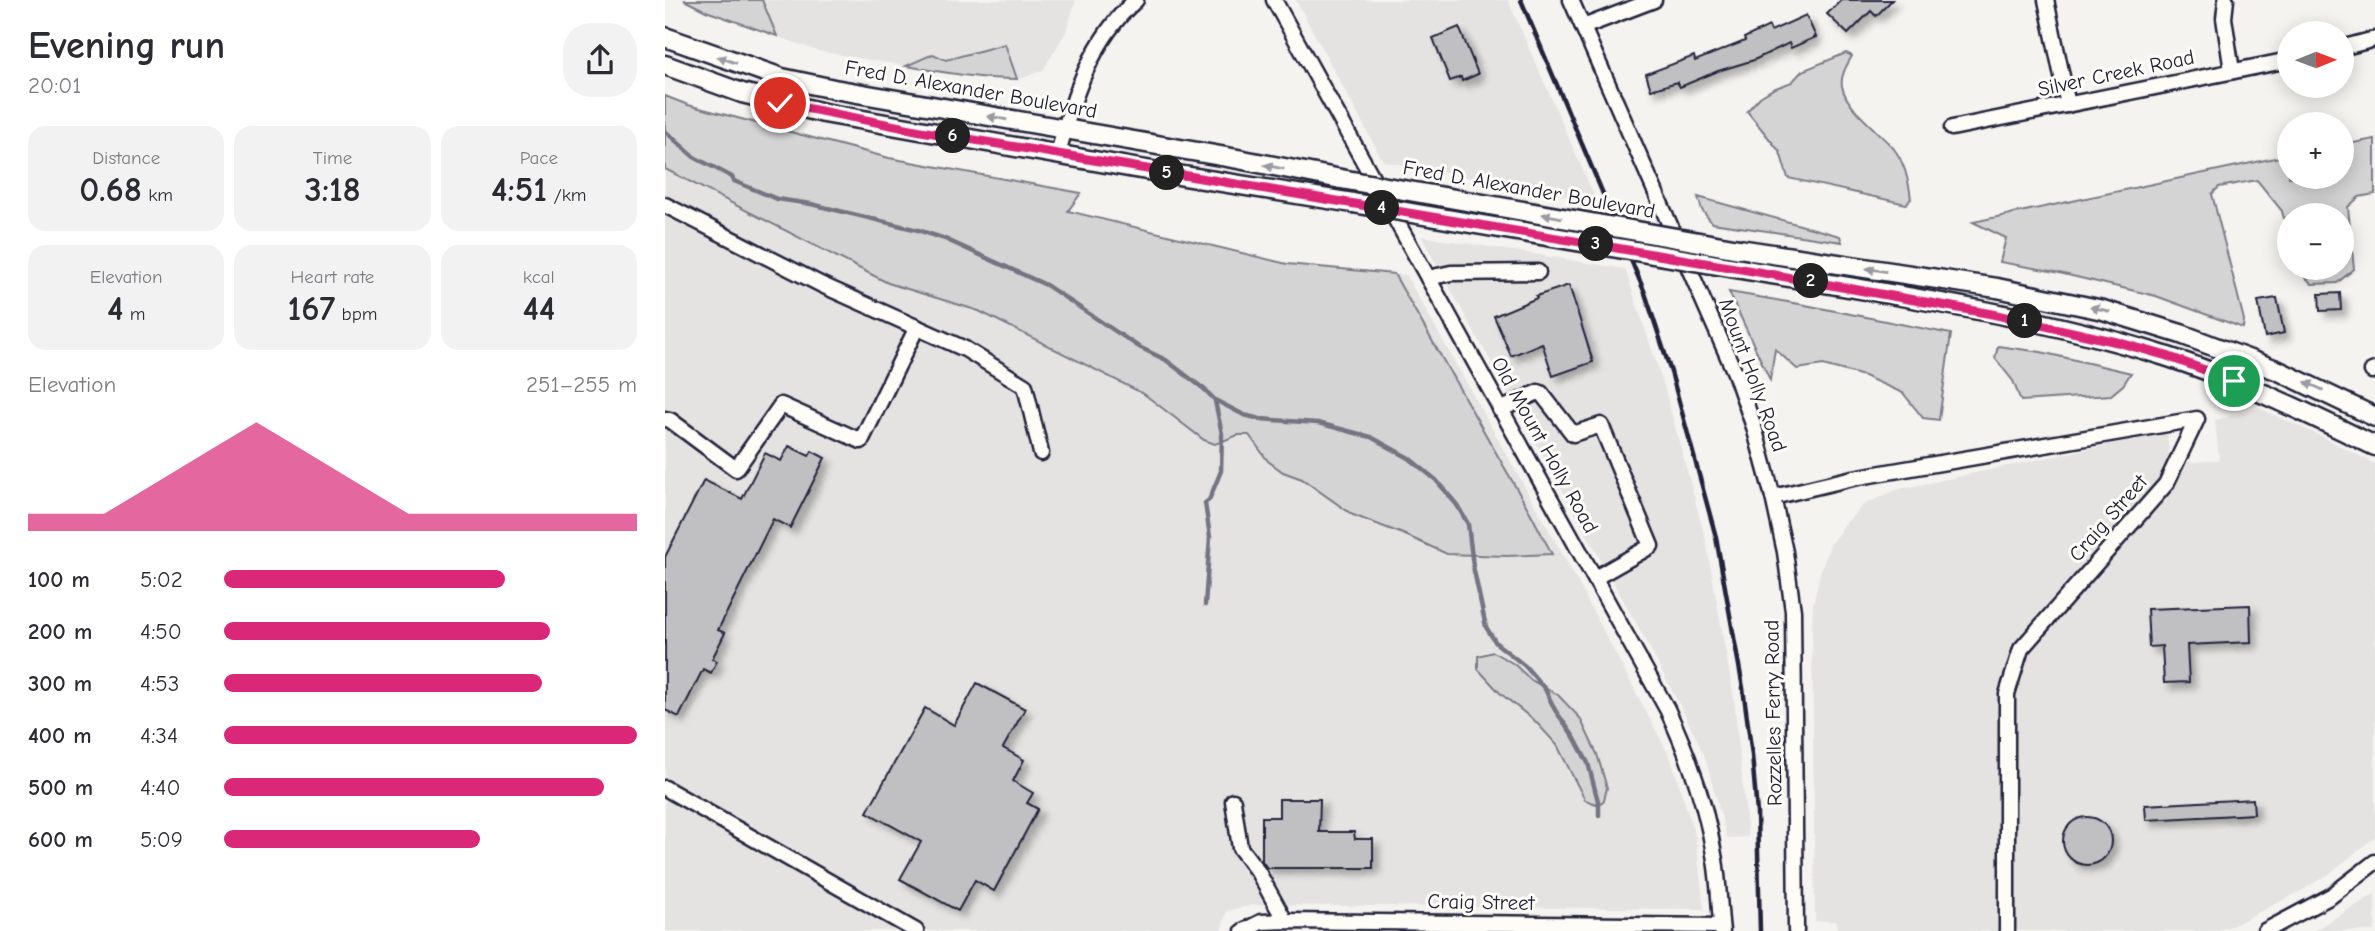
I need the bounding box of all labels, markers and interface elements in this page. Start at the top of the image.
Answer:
north arrow [2277,21,2354,98]
map controls [2277,21,2354,280]
button: share [563,23,637,97]
text: Evening run [28,24,225,68]
street label: Silver Creek Road [2035,45,2197,101]
one-way arrow [717,54,738,65]
street label: Fred D. Alexander Boulevard [843,55,1099,123]
text: 20:01 [28,72,81,99]
pin [750,73,810,133]
icon: check [761,84,799,122]
one-way arrow [986,112,1008,123]
button: + [2277,112,2354,189]
pin: 6 [935,118,971,154]
text: 6 [948,124,957,146]
text: Distance [92,147,160,169]
text: Time [313,147,352,169]
text: Pace [520,147,558,169]
street label: Fred D. Alexander Boulevard [1401,155,1657,223]
pin: 5 [1149,156,1185,190]
text: 5 [1161,161,1172,183]
one-way arrow [1263,162,1285,173]
text: 0.68 [79,169,142,210]
text: 3:18 [304,169,361,210]
text: 4:51 [491,169,547,210]
text: km [142,184,173,206]
text: /km [547,184,587,206]
pin: 4 [1365,190,1399,226]
text: 4 [1377,196,1386,218]
button: − [2277,203,2354,280]
one-way arrow [1541,210,1563,221]
pin: 3 [1579,226,1613,262]
text: 3 [1591,232,1600,254]
pin: 2 [1793,264,1829,298]
one-way arrow [1865,264,1887,275]
text: Elevation [90,266,163,288]
text: Heart rate [291,266,374,288]
text: kcal [523,266,555,288]
text: 2 [1806,269,1815,291]
text: 4 [107,288,123,329]
text: 167 [287,288,335,329]
text: 44 [522,288,555,329]
street label: Mount Holly Road [1714,295,1792,455]
text: m [123,303,145,325]
text: bpm [335,303,378,325]
one-way arrow [2089,303,2111,314]
pin: 1 [2007,304,2043,338]
text: 1 [2021,309,2028,331]
pin [2204,351,2264,411]
street label: Old Mount Holly Road [1487,353,1603,537]
icon: arrive [2215,362,2253,400]
text: Elevation [28,371,116,398]
text: 251–255 m [526,371,637,398]
one-way arrow [2304,380,2324,392]
street label: Craig Street [2064,469,2153,566]
text: 100 m [28,566,90,593]
text: 5:02 [140,566,183,593]
text: 200 m [28,618,92,645]
text: 4:50 [140,618,182,645]
street label: Rozzelles Ferry Road [1759,620,1787,806]
text: 300 m [28,670,92,697]
text: 4:53 [140,670,179,697]
text: 400 m [28,722,92,749]
text: 4:34 [140,722,178,749]
text: 500 m [28,774,93,801]
text: 4:40 [140,774,180,801]
text: 600 m [28,826,93,853]
text: 5:09 [140,826,183,853]
street label: Craig Street [1427,889,1536,915]

